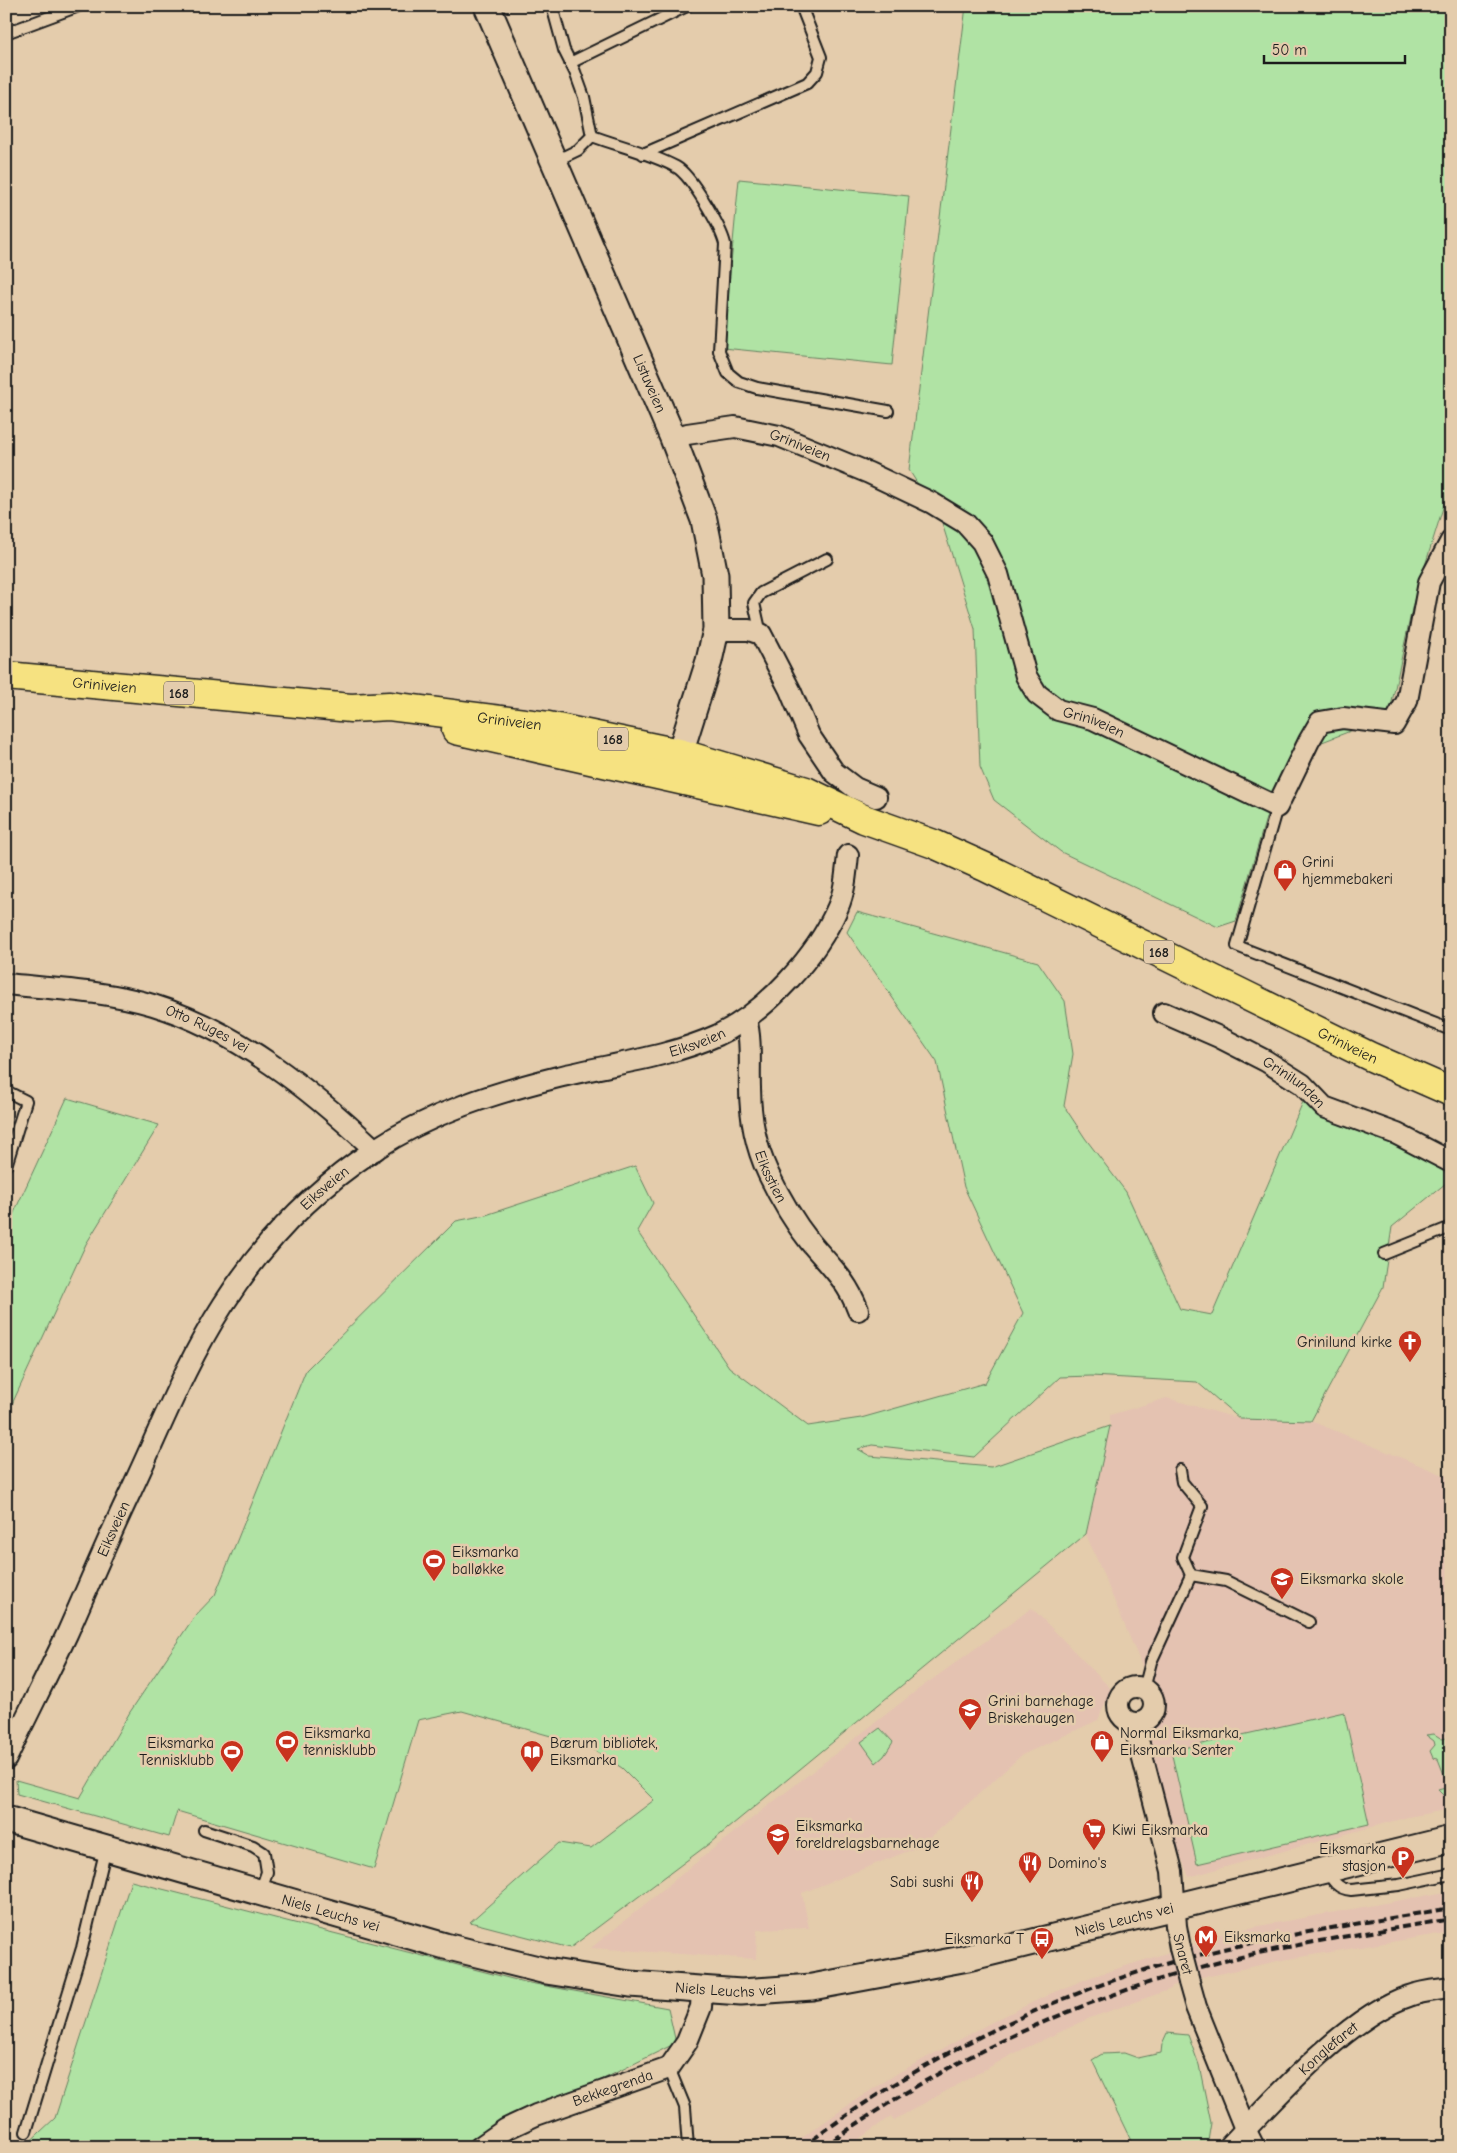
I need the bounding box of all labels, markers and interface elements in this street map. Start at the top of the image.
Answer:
scale bar [1264,32,1406,64]
text: 50 m [1272,41,1307,59]
street label: Listuveien [629,352,670,415]
street label: Griniveien [768,425,834,465]
street label: Griniveien [72,673,138,697]
road number: 168 [164,681,194,704]
street label: Griniveien [1061,703,1128,742]
street label: Griniveien [476,708,543,734]
road number: 168 [598,728,628,751]
place label: Grini hjemmebakeri [1302,853,1393,888]
shop icon: Grini hjemmebakeri [1272,858,1298,892]
road number: 168 [1144,940,1174,964]
street label: Otto Ruges vei [163,1001,253,1057]
street label: Griniveien [1315,1023,1380,1068]
street label: Eiksveien [667,1024,728,1061]
street label: Grinilunden [1259,1052,1329,1112]
street label: Eiksstien [751,1148,791,1206]
street label: Eiksveien [296,1162,352,1214]
church icon: Grinilund kirke [1397,1329,1423,1363]
place label: Grinilund kirke [1297,1333,1392,1351]
street label: Eiksveien [93,1498,134,1559]
place label: Eiksmarka balløkke [452,1543,519,1578]
sports icon: Eiksmarka balløkke [421,1548,447,1582]
school or university icon: Eiksmarka skole [1269,1566,1295,1600]
place label: Eiksmarka skole [1300,1570,1404,1588]
place label: Grini barnehage Briskehaugen [988,1692,1094,1727]
school or university icon: Grini barnehage Briskehaugen [957,1697,983,1731]
place label: Eiksmarka tennisklubb [303,1724,376,1759]
place label: Normal Eiksmarka, Eiksmarka Senter [1120,1724,1241,1759]
sports icon: Eiksmarka tennisklubb [274,1729,300,1763]
shop icon: Normal Eiksmarka, Eiksmarka Senter [1089,1729,1115,1763]
place label: Eiksmarka Tennisklubb [139,1734,214,1769]
place label: Bærum bibliotek, Eiksmarka [550,1734,658,1769]
sports icon: Eiksmarka Tennisklubb [219,1739,245,1773]
library icon: Bærum bibliotek, Eiksmarka [519,1739,545,1773]
place label: Eiksmarka foreldrelagsbarnehage [795,1817,940,1852]
supermarket icon: Kiwi Eiksmarka [1081,1817,1107,1851]
place label: Kiwi Eiksmarka [1112,1821,1208,1839]
school or university icon: Eiksmarka foreldrelagsbarnehage [765,1822,791,1856]
place label: Eiksmarka stasjon [1319,1840,1386,1875]
parking icon: Eiksmarka stasjon [1390,1845,1416,1879]
restaurant icon: Domino's [1017,1850,1043,1884]
place label: Domino's [1048,1854,1107,1872]
restaurant icon: Sabi sushi [959,1869,985,1903]
place label: Sabi sushi [890,1873,954,1891]
street label: Niels Leuchs vei [280,1890,382,1936]
street label: Niels Leuchs vei [1073,1899,1175,1940]
metro station icon: Eiksmarka [1193,1924,1219,1958]
bus stop icon: Eiksmarka T [1029,1926,1055,1960]
place label: Eiksmarka [1224,1928,1291,1946]
place label: Eiksmarka T [944,1930,1024,1948]
street label: Snaret [1169,1932,1197,1977]
street label: Niels Leuchs vei [675,1978,777,2001]
street label: Konglefaret [1295,2017,1362,2079]
street label: Bekkegrenda [570,2065,655,2110]

